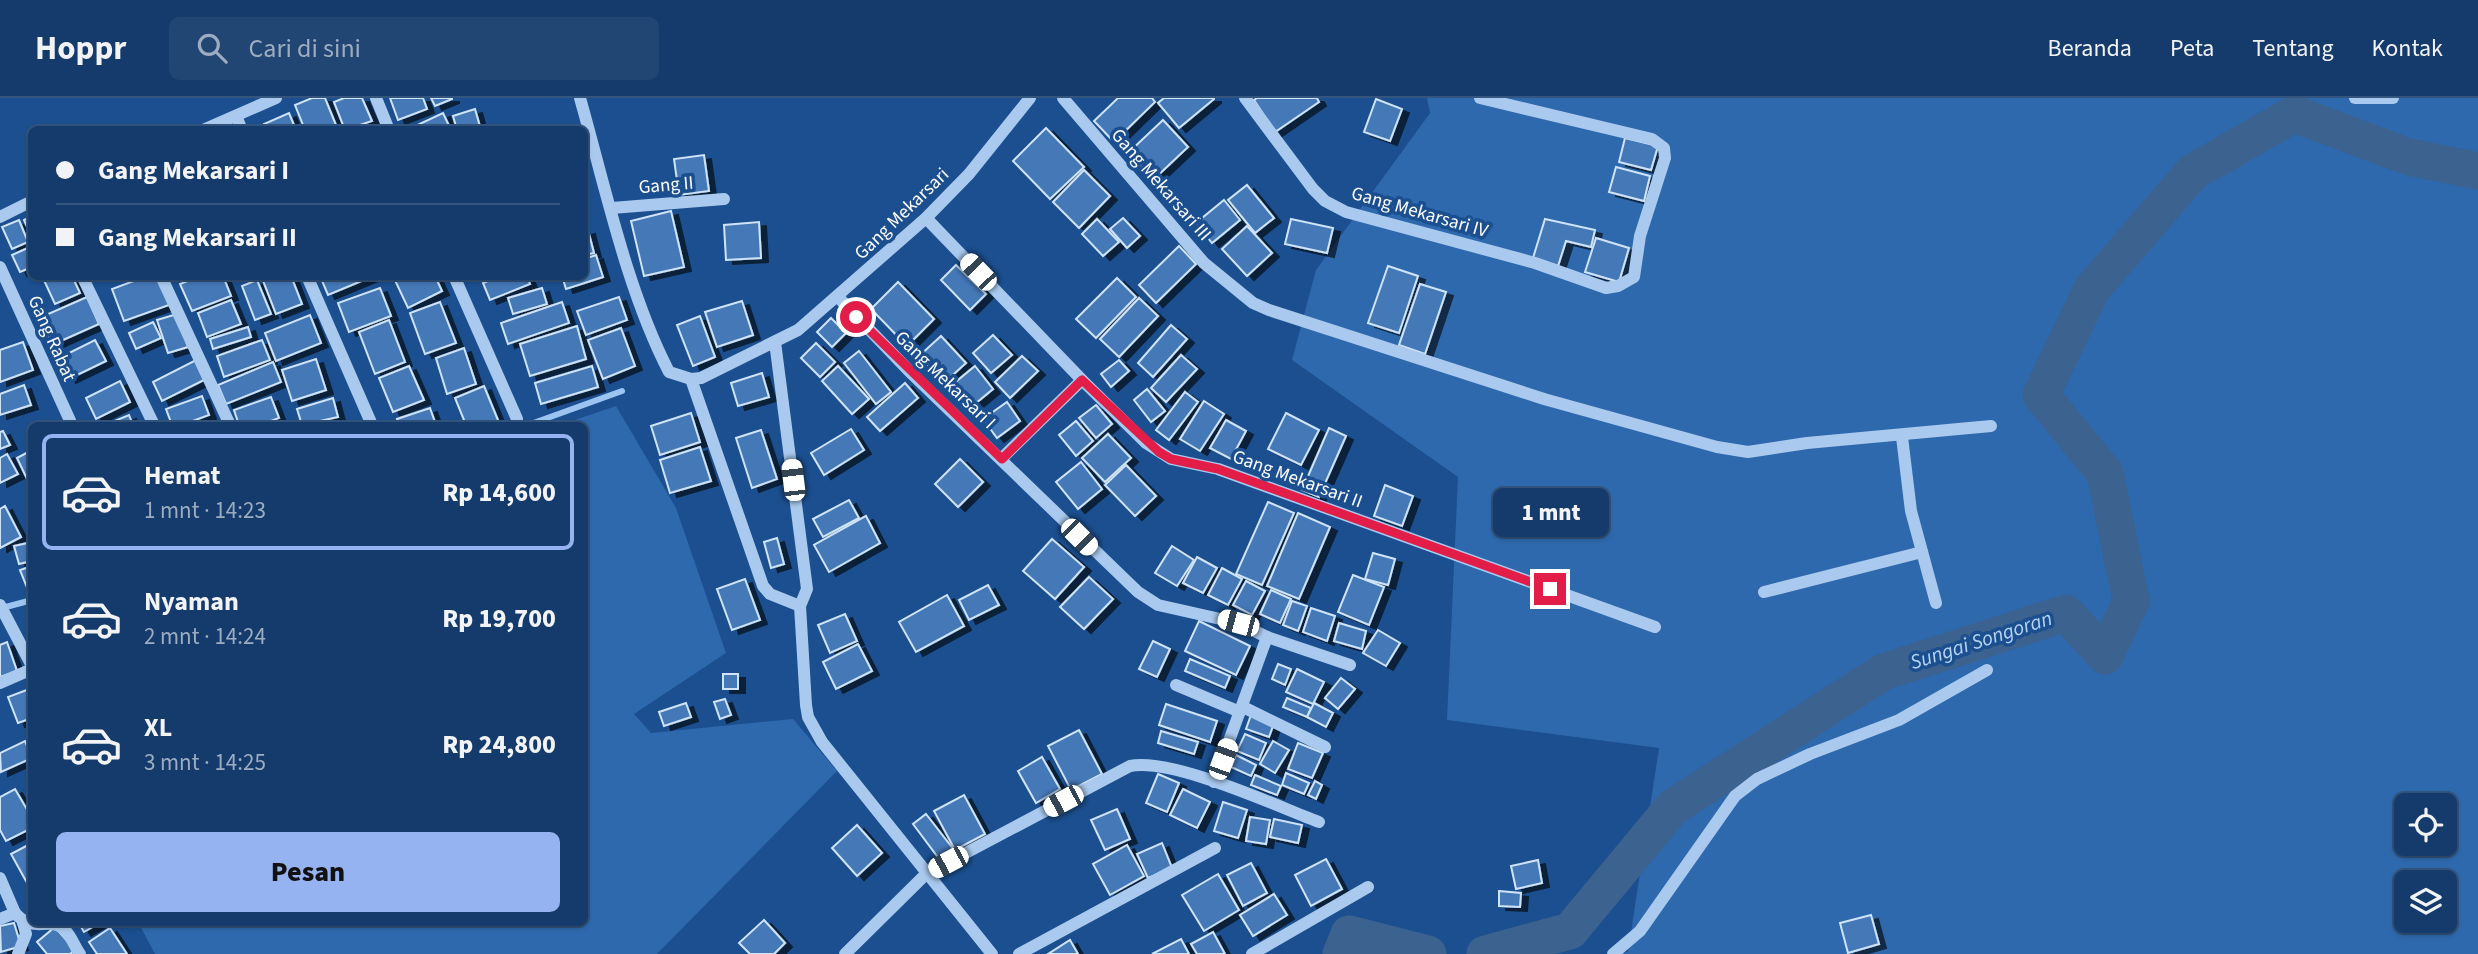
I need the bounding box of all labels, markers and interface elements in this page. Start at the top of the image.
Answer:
search box [169,17,659,80]
text: Hoppr [35,25,127,72]
icon: search [193,29,231,67]
text: Cari di sini [249,30,361,67]
text: Beranda [2048,31,2132,66]
text: Peta [2170,31,2214,66]
text: Tentang [2252,31,2334,66]
text: Kontak [2372,31,2443,66]
street label: Gang Mekarsari III [1104,123,1217,247]
text: Gang Mekarsari I [98,152,289,189]
street label: Gang Mekarsari [849,162,955,266]
street label: Gang II [638,170,695,201]
street label: Gang Mekarsari IV [1348,180,1491,245]
text: Gang Mekarsari II [98,219,297,256]
car [956,250,1001,294]
street label: Gang Rabat [21,291,83,386]
route start [840,301,872,333]
street label: Gang Mekarsari I [888,325,1002,435]
street label: Gang Mekarsari II [1229,443,1366,515]
text: Hemat [144,457,220,494]
car [781,458,806,502]
icon: car [60,461,123,524]
text: Rp 14,600 [442,474,556,511]
callout: 1 mnt [1492,488,1608,536]
text: 1 mnt · 14:23 [144,494,266,527]
text: 1 mnt [1522,496,1581,529]
car [1057,515,1102,559]
route end [1534,573,1566,605]
text: Nyaman [144,583,239,620]
icon: car [60,587,123,650]
text: Rp 19,700 [442,600,556,637]
water label: Sungai Songoran [1906,603,2056,677]
car [1215,607,1262,639]
text: 2 mnt · 14:24 [144,620,266,653]
text: XL [144,709,172,746]
icon: car [60,713,123,776]
text: Rp 24,800 [442,726,556,763]
car [1206,736,1241,782]
text: 3 mnt · 14:25 [144,746,266,779]
car [1040,782,1087,820]
map controls [2394,793,2457,933]
button: locate [2394,793,2457,856]
button: Pesan [56,832,560,912]
car [925,843,972,881]
button: layers [2394,870,2457,933]

